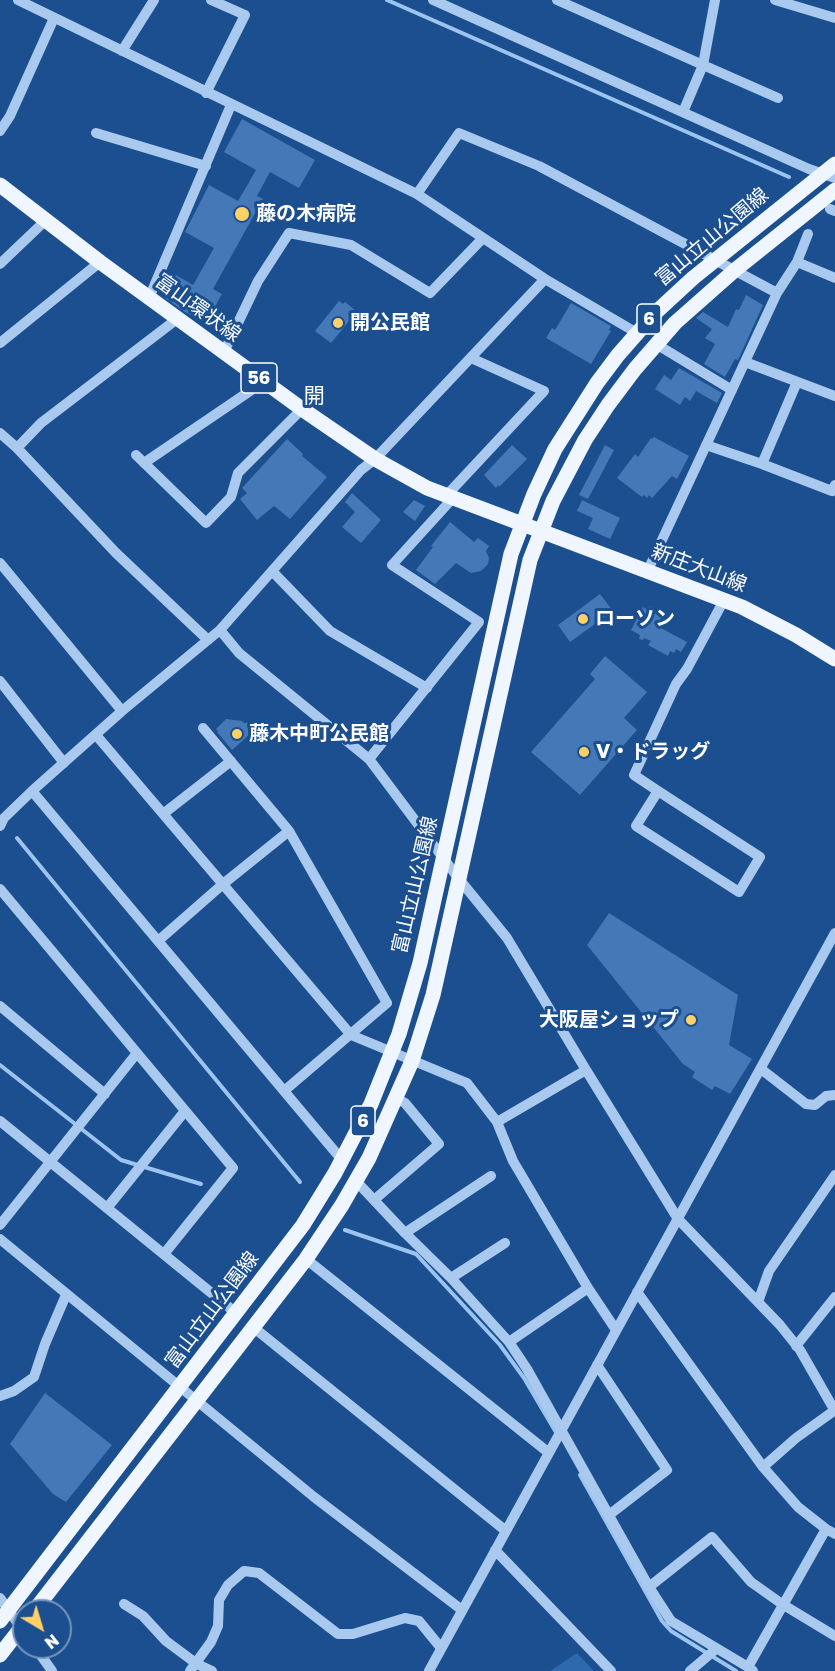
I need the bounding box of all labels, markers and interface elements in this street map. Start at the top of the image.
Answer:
street label: 富山立山公園線 [651,183,773,291]
place label: 藤の木病院 [256,202,356,226]
marker: 藤の木病院 [233,205,251,223]
street label: 富山環状線 [150,269,246,347]
road number: 6 [637,304,661,334]
place label: 開公民館 [350,311,430,335]
marker: 開公民館 [331,316,345,330]
road number: 56 [241,363,277,393]
district label: 開 [304,383,324,409]
street label: 新庄大山線 [648,539,750,597]
place label: ローソン [595,607,675,631]
marker: ローソン [576,612,590,626]
place label: 藤木中町公民館 [249,722,389,746]
marker: 藤木中町公民館 [230,727,244,741]
place label: V・ドラッグ [596,740,710,764]
marker: V・ドラッグ [577,745,591,759]
street label: 富山立山公園線 [388,814,442,956]
place label: 大阪屋ショップ [539,1008,679,1032]
marker: 大阪屋ショップ [684,1013,698,1027]
road number: 6 [351,1106,375,1136]
street label: 富山立山公園線 [160,1247,264,1373]
north arrow [12,1599,72,1659]
text: N [41,1630,63,1653]

